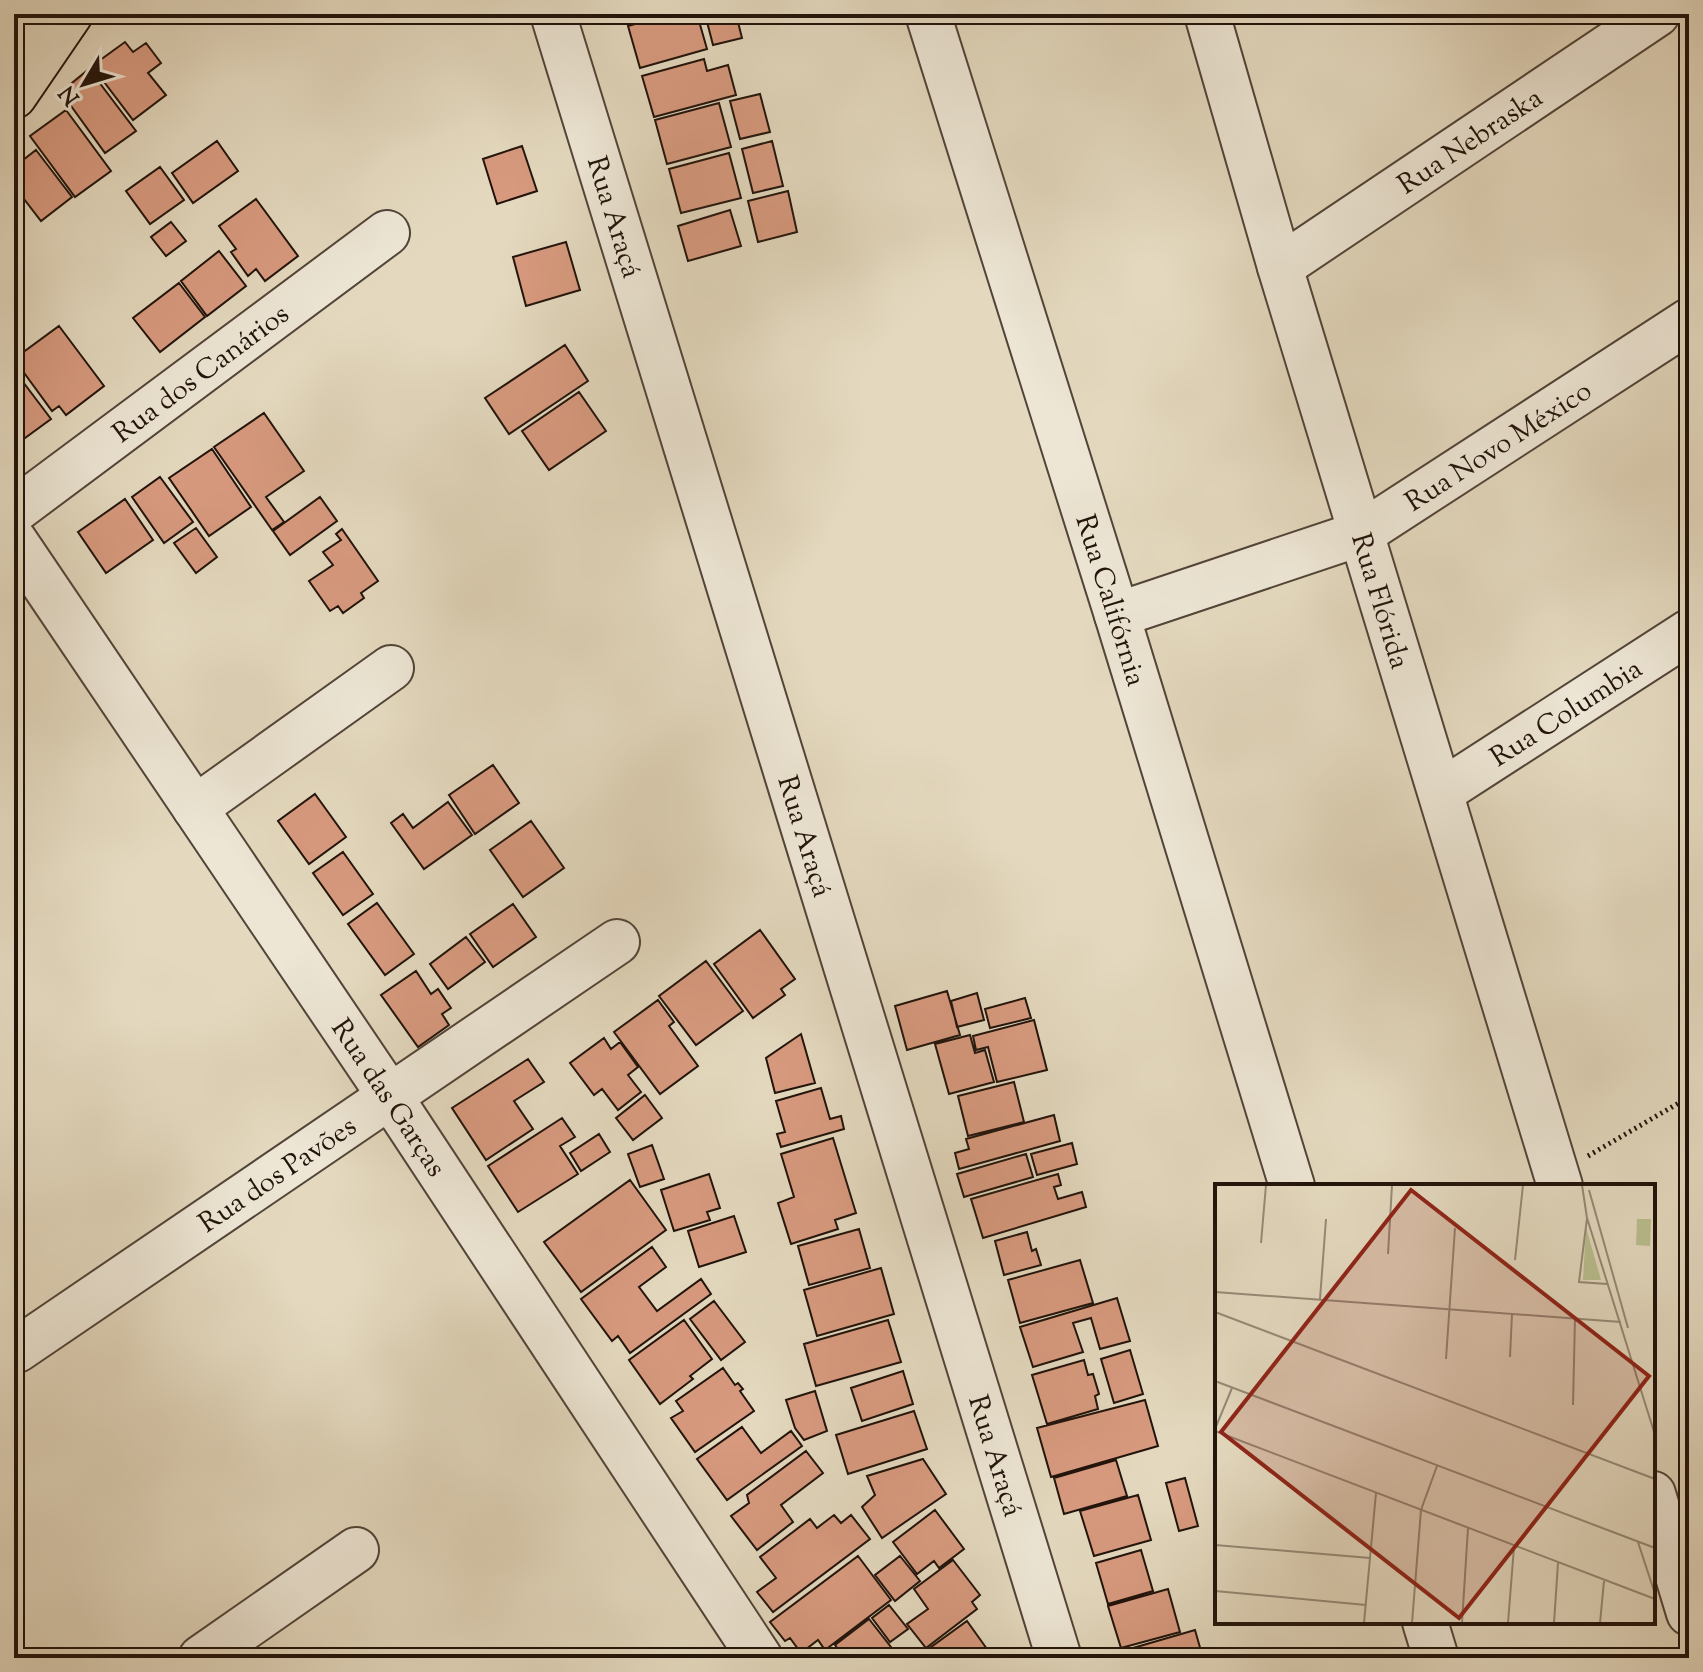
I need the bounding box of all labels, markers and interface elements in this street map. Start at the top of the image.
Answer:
north arrow [44,44,124,124]
text: N [52,77,89,111]
street label: Rua Nebraska [1390,79,1552,206]
street label: Rua Araçá [575,152,650,283]
street label: Rua dos Canários [105,296,298,454]
street label: Rua Novo México [1398,372,1600,523]
street label: Rua Califórnia [1064,510,1155,691]
street label: Rua Flórida [1339,529,1418,674]
street label: Rua Columbia [1483,650,1651,778]
street label: Rua Araçá [766,771,841,903]
street label: Rua das Garças [320,1012,455,1186]
street label: Rua dos Pavões [191,1108,365,1244]
inset map [1215,1184,1655,1624]
street label: Rua Araçá [956,1390,1031,1522]

